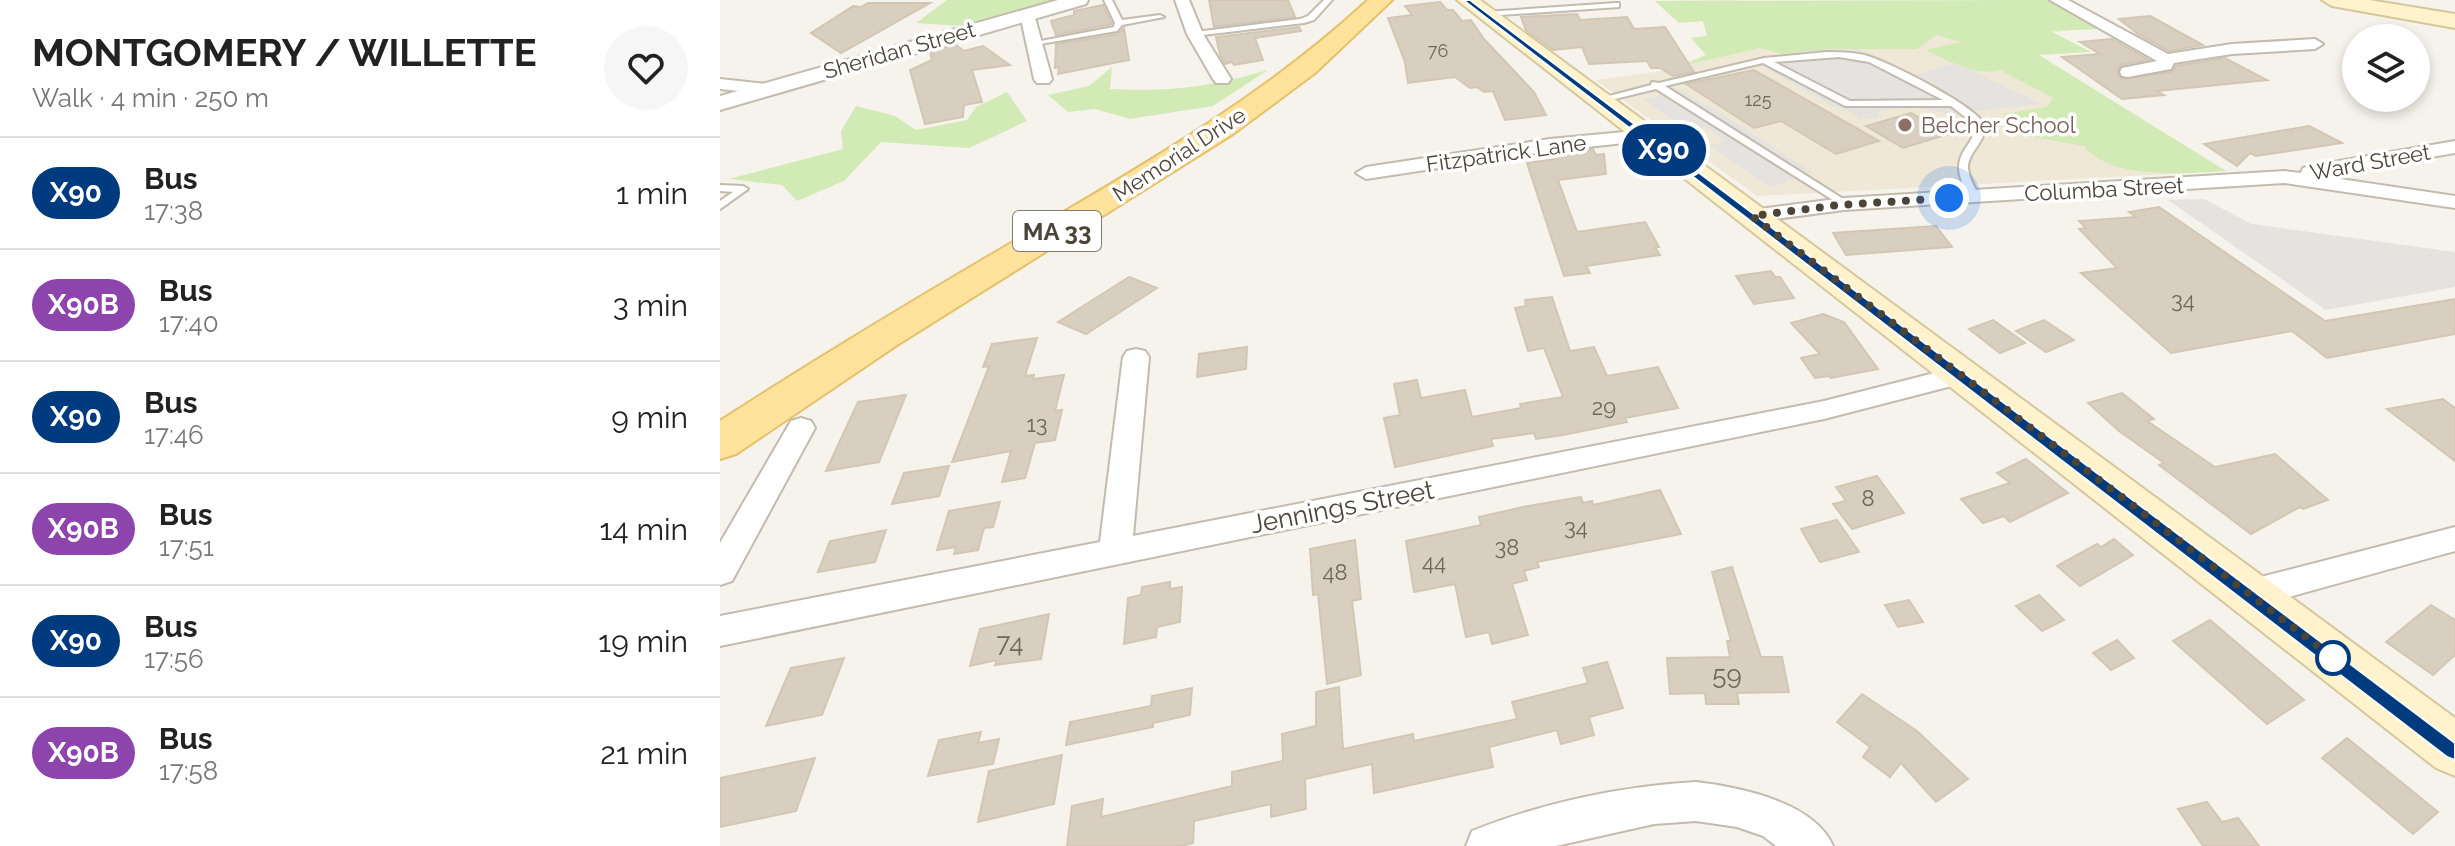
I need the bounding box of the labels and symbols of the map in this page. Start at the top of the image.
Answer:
street label: Sheridan Street [820,16,979,84]
house number: 76 [1428,40,1448,61]
house number: 125 [1745,89,1772,110]
street label: Memorial Drive [1108,101,1250,207]
place label: Belcher School [1921,112,2076,138]
marker: Belcher School [1896,116,1914,134]
line badge: X90 [1618,124,1710,176]
street label: Fitzpatrick Lane [1424,129,1588,177]
street label: Ward Street [2308,139,2433,185]
street label: Columba Street [2024,172,2185,206]
your location [1929,178,1969,218]
road number: MA 33 [1013,211,1101,251]
house number: 34 [2171,287,2195,313]
house number: 29 [1592,394,1616,420]
house number: 13 [1026,411,1048,437]
street label: Jennings Street [1248,474,1436,539]
house number: 8 [1861,485,1875,511]
house number: 34 [1564,514,1588,540]
house number: 38 [1495,534,1519,560]
house number: 44 [1422,549,1446,575]
house number: 48 [1322,559,1348,585]
house number: 74 [997,628,1023,658]
unlabelled marker [2316,641,2350,675]
house number: 59 [1712,660,1742,690]

